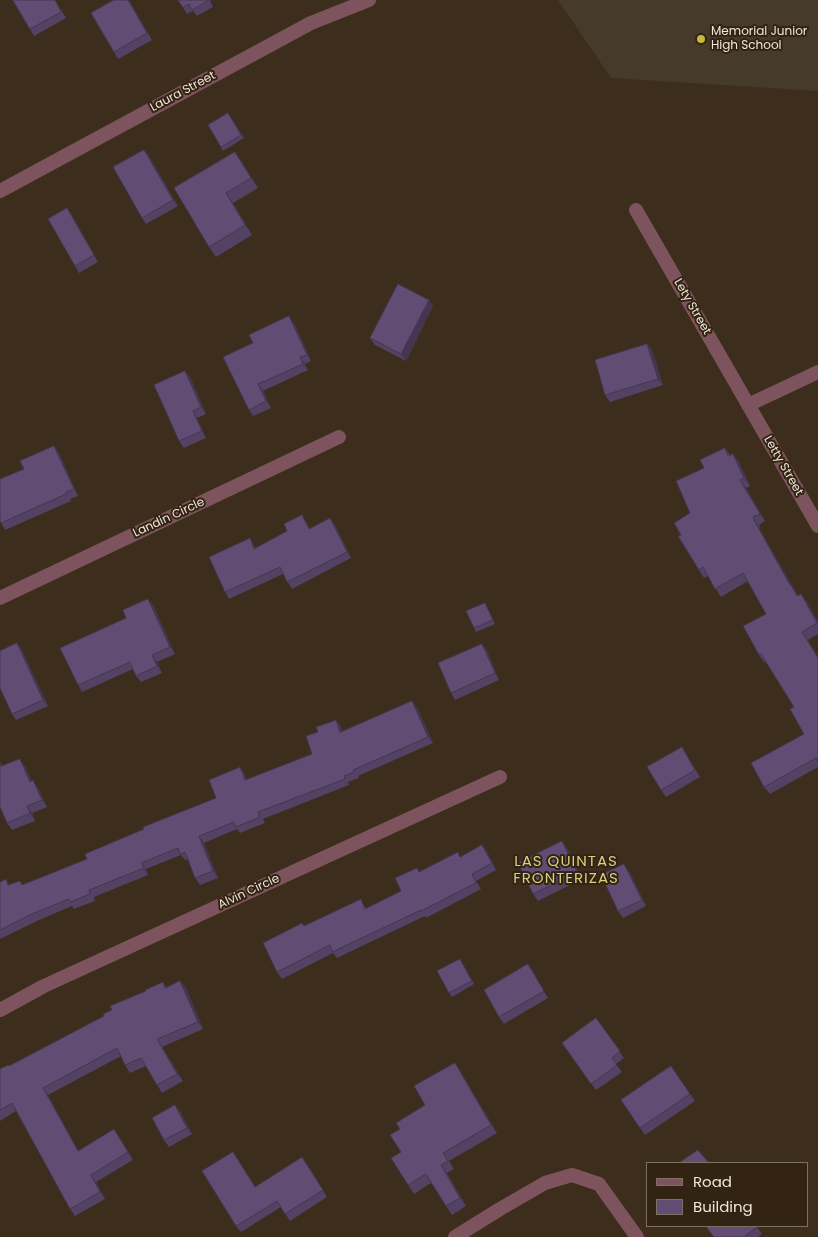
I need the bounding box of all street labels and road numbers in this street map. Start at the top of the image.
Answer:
street label: Laura Street [148,69,218,115]
street label: Lety Street [670,277,714,337]
street label: Letty Street [760,434,806,498]
street label: Landin Circle [131,495,207,541]
street label: Alvin Circle [216,872,282,912]

